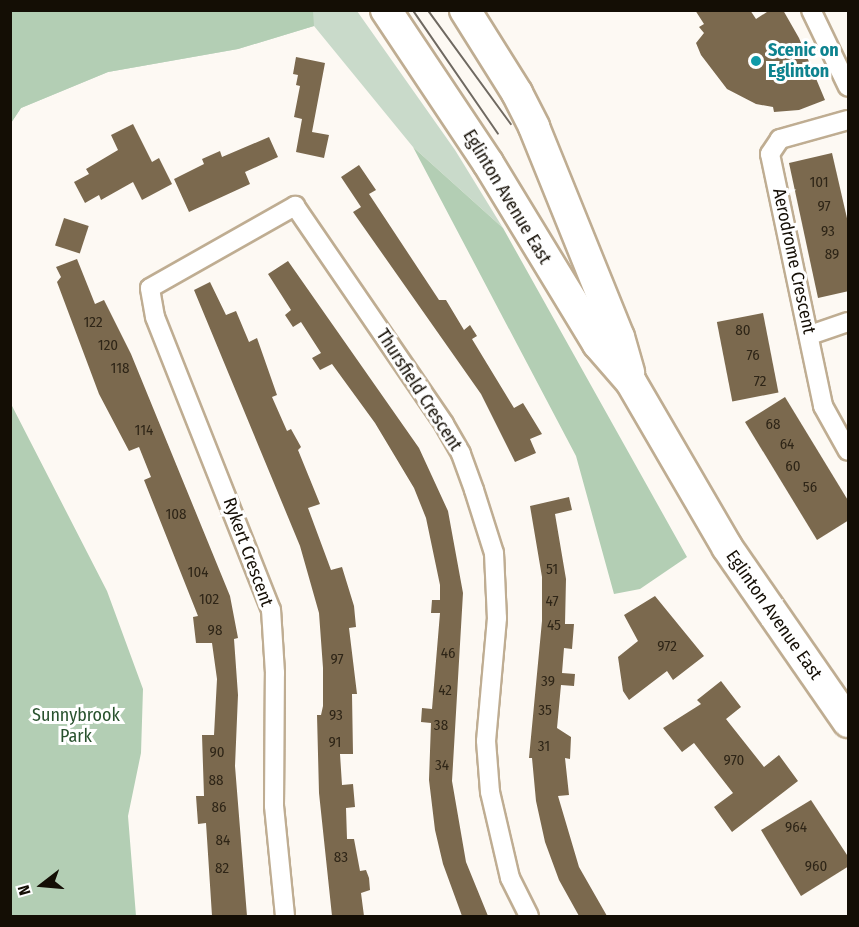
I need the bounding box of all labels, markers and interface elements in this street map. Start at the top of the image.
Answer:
place label: Scenic on Eglinton [768,40,839,82]
marker: Scenic on Eglinton [749,54,763,68]
street label: Eglinton Avenue East [458,126,556,268]
house number: 101 [809,174,829,192]
street label: Aerodrome Crescent [768,186,820,336]
house number: 97 [817,198,831,216]
house number: 93 [821,223,835,241]
house number: 89 [825,246,839,264]
house number: 122 [83,314,103,332]
house number: 80 [735,322,751,340]
street label: Thursfield Crescent [372,325,466,455]
house number: 120 [98,337,118,355]
house number: 76 [746,347,760,365]
house number: 118 [111,360,129,378]
house number: 72 [754,373,766,391]
house number: 68 [766,416,780,434]
house number: 114 [135,422,153,440]
house number: 64 [780,436,794,454]
house number: 60 [785,458,801,476]
house number: 56 [803,479,817,497]
street label: Rykert Crescent [218,495,278,609]
house number: 108 [165,506,187,524]
street label: Eglinton Avenue East [721,546,827,684]
house number: 51 [546,561,558,579]
house number: 104 [188,564,208,582]
house number: 102 [199,591,219,609]
house number: 47 [545,593,559,611]
house number: 45 [547,617,561,635]
house number: 98 [208,622,222,640]
house number: 972 [657,638,677,656]
house number: 46 [441,645,455,663]
house number: 97 [330,651,344,669]
house number: 39 [541,673,555,691]
house number: 42 [438,682,452,700]
house number: 35 [538,702,552,720]
park label: Sunnybrook Park [32,705,120,748]
house number: 93 [329,707,343,725]
house number: 38 [434,717,448,735]
house number: 91 [329,734,341,752]
house number: 31 [538,738,550,756]
house number: 90 [209,744,225,762]
house number: 970 [724,752,744,770]
house number: 34 [435,757,449,775]
house number: 88 [209,772,223,790]
house number: 86 [212,799,226,817]
house number: 964 [785,819,807,837]
house number: 84 [216,832,230,850]
house number: 83 [334,849,348,867]
north arrow [12,855,72,915]
house number: 960 [805,858,827,876]
house number: 82 [215,860,229,878]
text: N [14,883,35,897]

